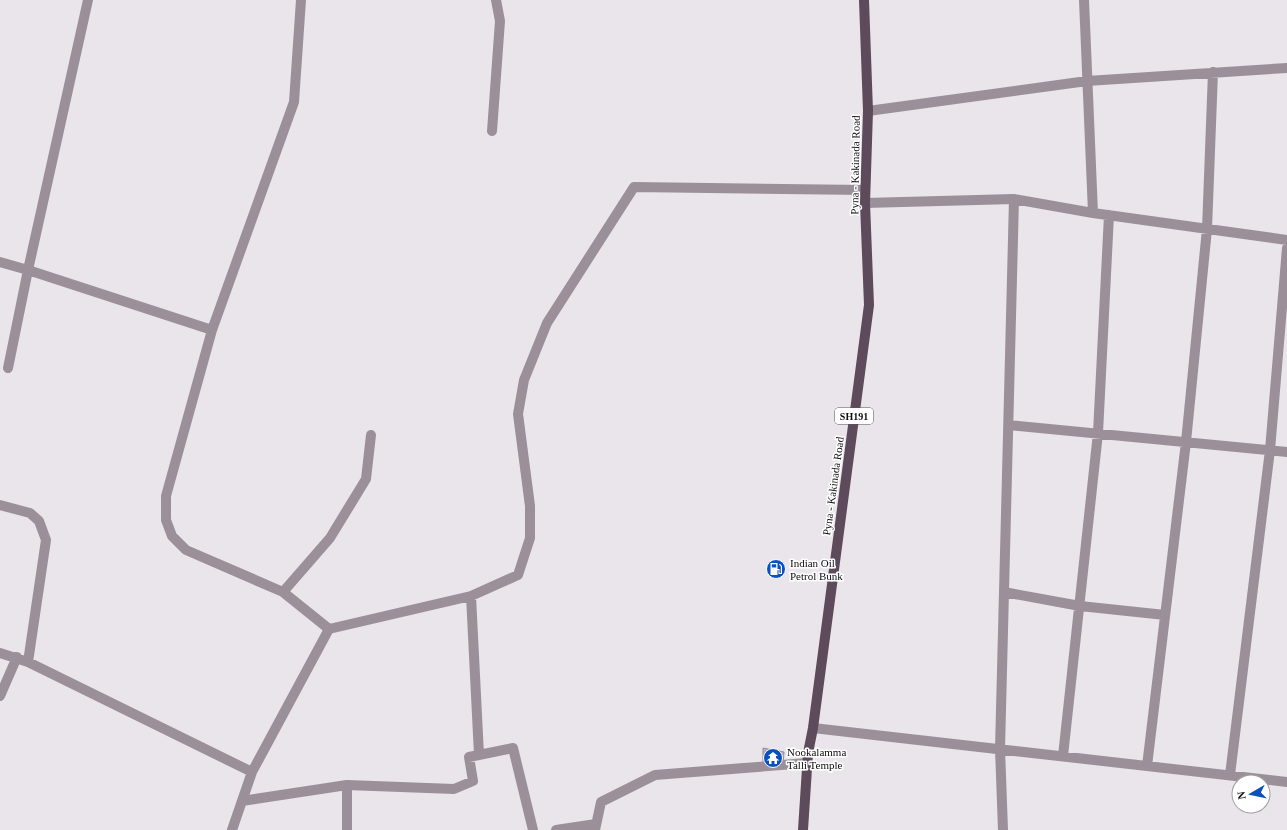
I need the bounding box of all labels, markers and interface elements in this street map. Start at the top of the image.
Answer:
street label: Pyna - Kakinada Road [848,115,862,215]
road number: SH191 [835,408,873,424]
street label: Pyna - Kakinada Road [820,436,846,536]
place label: Indian Oil Petrol Bunk [790,557,843,582]
fuel station icon: Indian Oil Petrol Bunk [765,558,787,580]
place label: Nookalamma Talli Temple [787,746,846,771]
temple icon: Nookalamma Talli Temple [762,747,784,769]
north arrow [1231,774,1271,814]
text: N [1235,791,1248,800]

